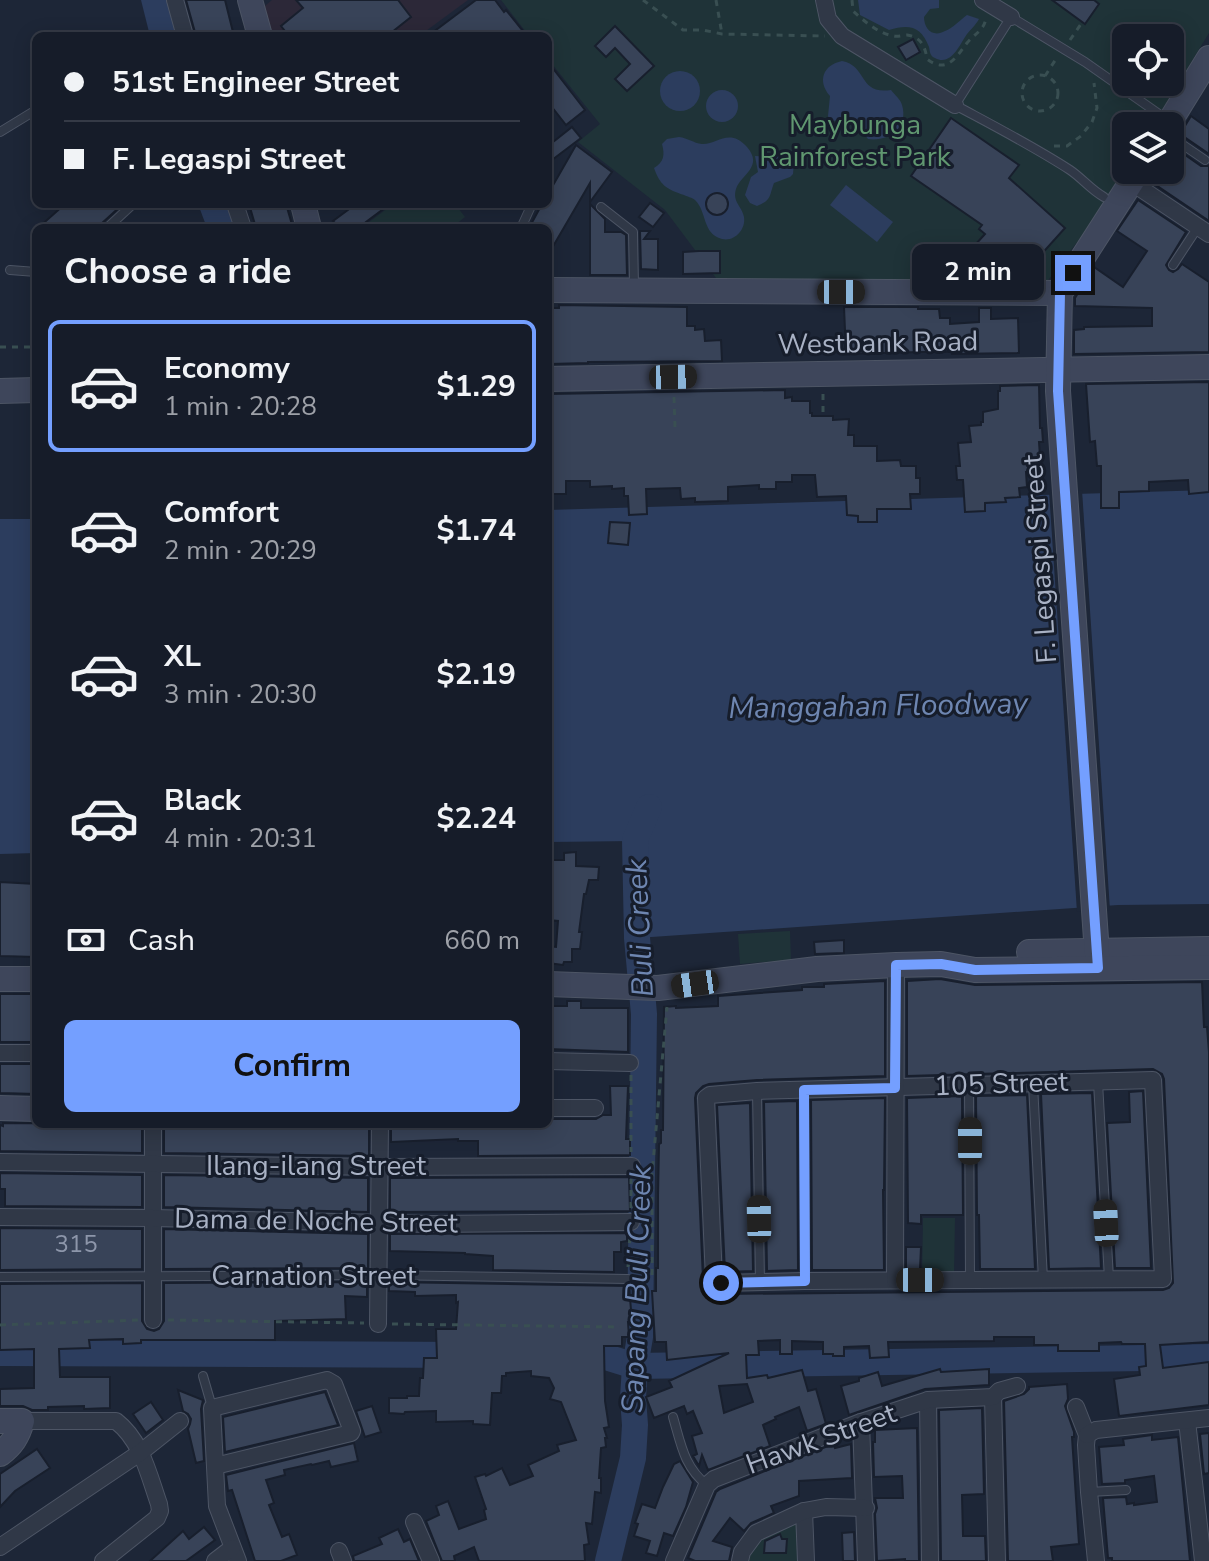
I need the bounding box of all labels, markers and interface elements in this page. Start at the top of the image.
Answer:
map controls [1112,24,1184,184]
button: locate [1112,24,1184,96]
text: 51st Engineer Street [112,62,399,103]
park label: Maybunga Rainforest Park [759,106,952,176]
button: layers [1112,112,1184,184]
text: F. Legaspi Street [112,139,345,180]
callout: 2 min [913,245,1045,301]
text: Choose a ride [64,247,292,296]
text: 2 min [944,254,1012,289]
route end [1055,255,1091,291]
car [817,280,865,304]
street label: Westbank Road [777,322,979,364]
text: Economy [164,348,290,389]
icon: car [68,350,140,422]
car [649,365,697,389]
text: $1.29 [437,366,516,407]
text: 1 min · 20:28 [164,389,317,424]
street label: F. Legaspi Street [1014,453,1066,665]
text: Comfort [164,492,279,533]
icon: car [68,494,140,566]
text: $1.74 [437,510,516,551]
text: 2 min · 20:29 [164,533,317,568]
text: XL [164,636,201,677]
icon: car [68,638,140,710]
text: $2.19 [437,654,516,695]
text: 3 min · 20:30 [164,677,317,712]
water label: Manggahan Floodway [728,683,1030,729]
text: Black [164,780,241,821]
icon: car [68,782,140,854]
text: $2.24 [437,798,516,839]
text: 4 min · 20:31 [164,821,317,856]
water label: Buli Creek [616,857,664,998]
icon: cash [64,918,108,962]
text: Cash [128,920,195,961]
text: 660 m [444,923,520,958]
car [670,969,720,999]
button: Confirm [64,1020,520,1112]
street label: 105 Street [933,1063,1069,1105]
car [958,1117,982,1165]
street label: Ilang-ilang Street [206,1147,426,1185]
water label: Sapang Buli Creek [612,1163,662,1414]
car [747,1195,771,1243]
car [1093,1198,1119,1248]
street label: Dama de Noche Street [174,1200,458,1242]
house number: 315 [54,1228,98,1260]
street label: Carnation Street [211,1257,417,1295]
route start [703,1265,739,1301]
car [896,1268,944,1292]
street label: Hawk Street [741,1394,902,1484]

